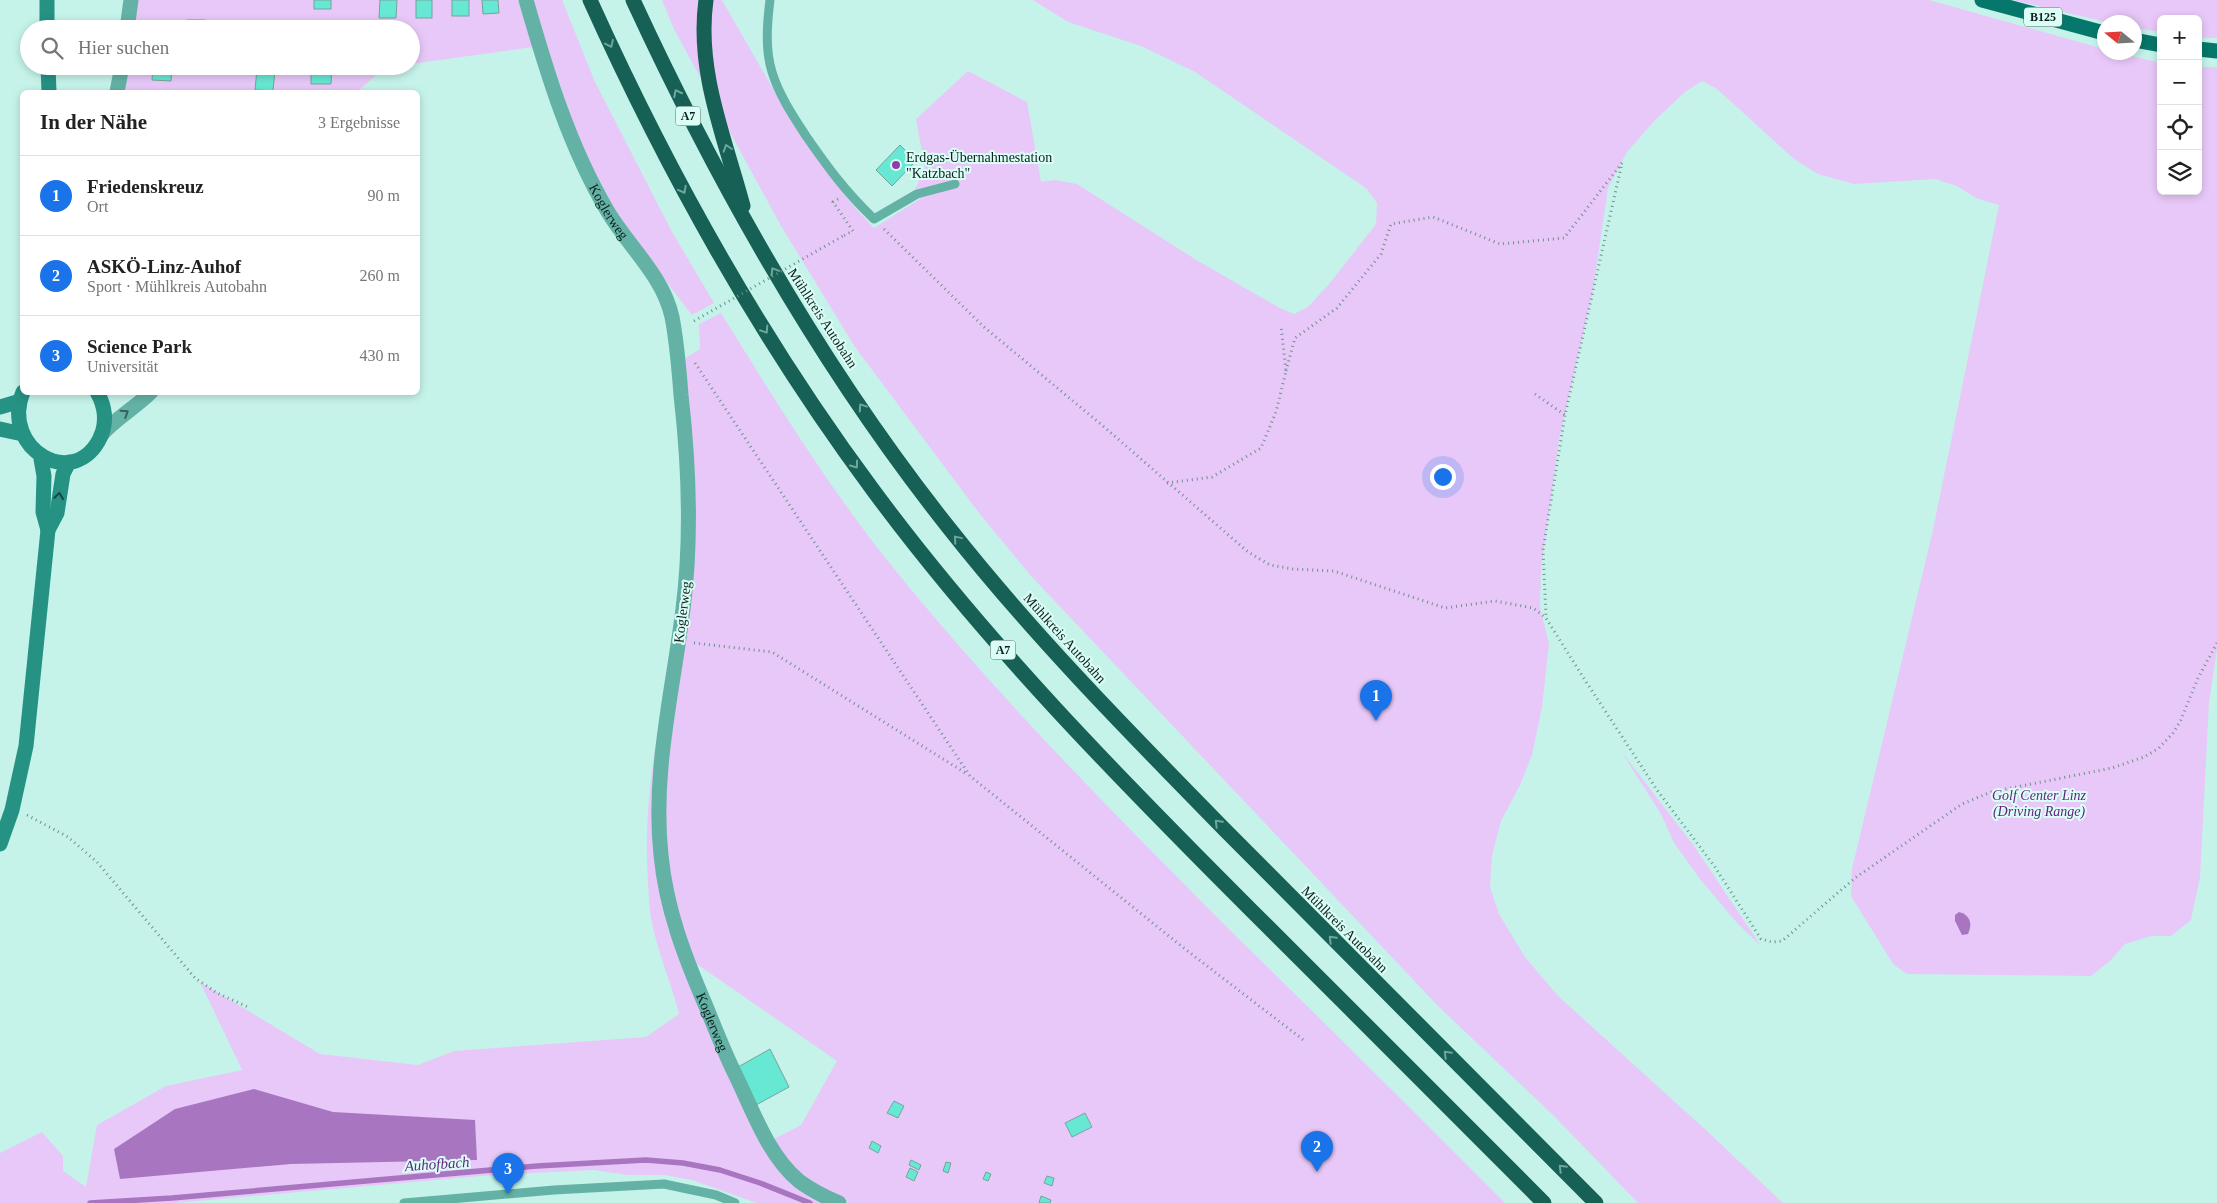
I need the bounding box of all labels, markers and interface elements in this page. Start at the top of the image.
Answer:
road number: B125 [2024,8,2062,26]
north arrow [2097,15,2142,60]
map controls [2157,15,2202,195]
button: + [2157,15,2202,60]
search box [20,20,420,75]
icon: search [38,34,66,62]
text: Hier suchen [78,37,169,58]
one-way arrow [604,39,615,48]
button: − [2157,60,2202,105]
one-way arrow [673,90,683,99]
button: locate [2157,105,2202,150]
road number: A7 [676,106,700,125]
text: In der Nähe [40,110,147,134]
text: 3 Ergebnisse [318,114,400,131]
one-way arrow [722,145,732,153]
place label: Erdgas-Übernahmestation "Katzbach" [906,149,1052,181]
button: layers [2157,150,2202,195]
marker: Erdgas-Übernahmestation "Katzbach" [890,159,902,171]
text: Friedenskreuz [87,176,204,197]
street label: Koglerweg [586,182,631,242]
one-way arrow [677,185,687,194]
text: 1 [52,187,60,204]
text: 90 m [368,187,400,204]
text: Ort [87,198,108,215]
text: ASKÖ-Linz-Auhof [87,256,241,277]
street label: Mühlkreis Autobahn [785,266,860,371]
text: 2 [52,267,60,284]
text: 260 m [360,267,400,284]
one-way arrow [770,267,780,276]
text: Sport · Mühlkreis Autobahn [87,278,267,295]
one-way arrow [758,325,768,334]
text: Science Park [87,336,192,357]
text: 3 [52,347,60,364]
text: 430 m [360,347,400,364]
text: Universität [87,358,158,375]
one-way arrow [859,403,868,413]
one-way arrow [120,410,129,419]
one-way arrow [849,459,858,469]
your location [1430,464,1456,490]
one-way arrow [54,492,64,501]
one-way arrow [954,535,963,544]
street label: Koglerweg [671,580,694,644]
street label: Mühlkreis Autobahn [1020,590,1109,686]
road number: A7 [990,640,1016,660]
pin: 1 [1360,680,1392,721]
park label: Golf Center Linz (Driving Range) [1992,788,2087,820]
one-way arrow [1215,820,1224,829]
street label: Mühlkreis Autobahn [1299,883,1391,975]
one-way arrow [1329,935,1338,944]
street label: Koglerweg [693,990,731,1054]
one-way arrow [1444,1050,1453,1059]
pin: 2 [1301,1131,1333,1172]
pin: 3 [492,1153,524,1194]
water label: Auhofbach [403,1154,470,1174]
one-way arrow [1559,1165,1568,1174]

